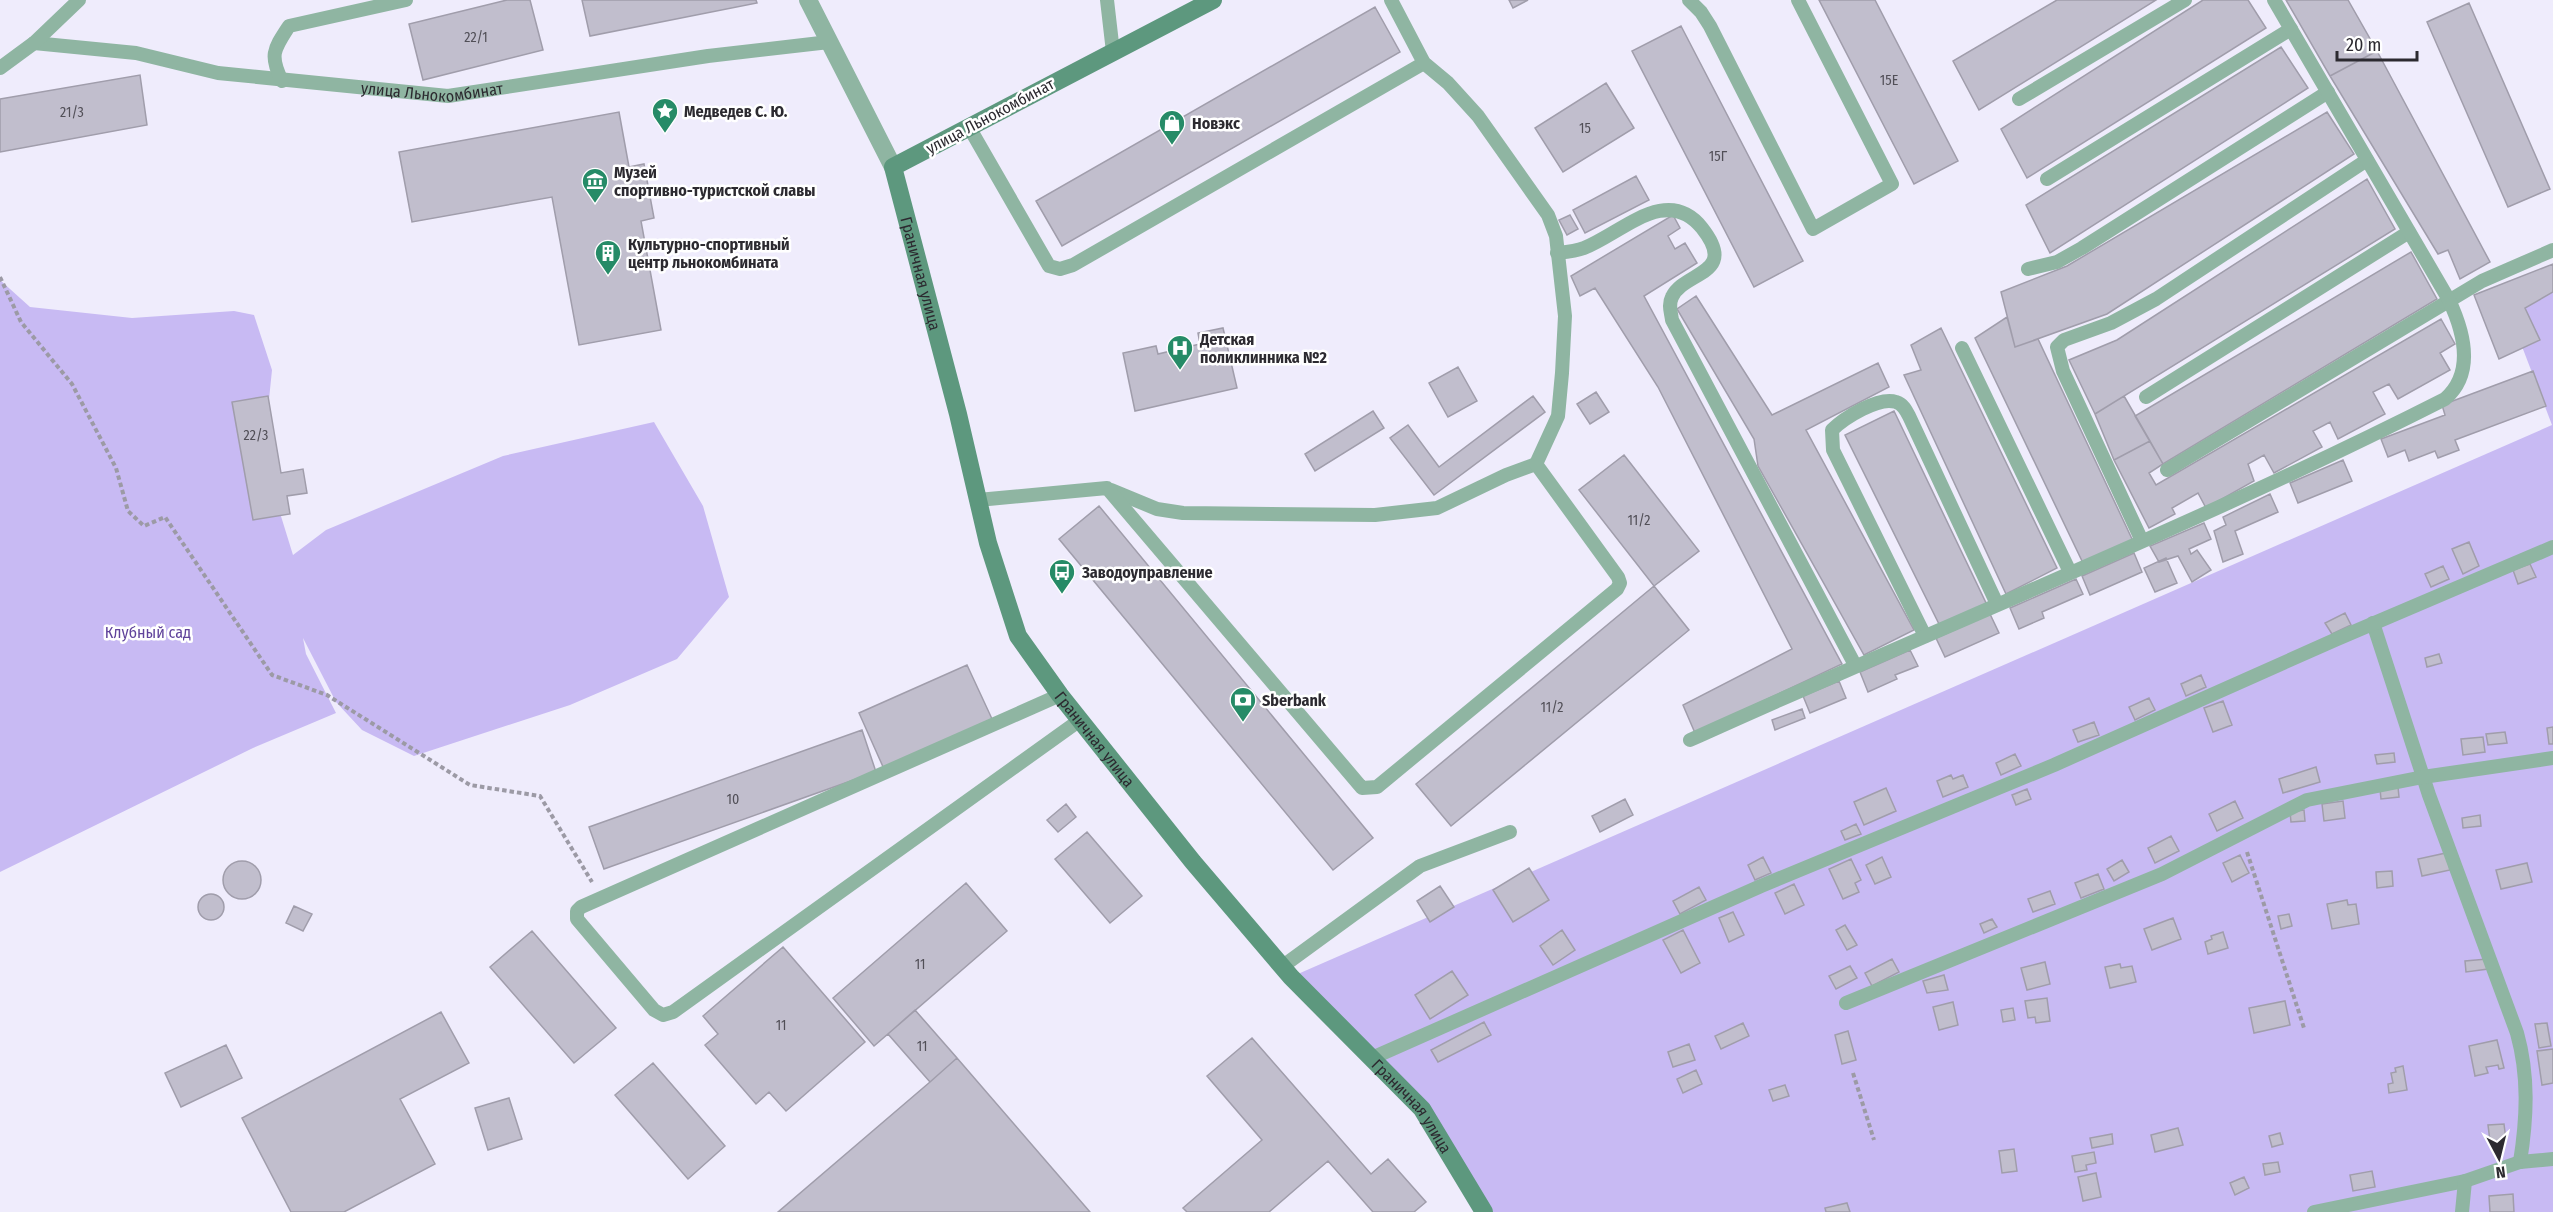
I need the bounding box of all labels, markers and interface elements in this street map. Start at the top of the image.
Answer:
scale bar [2337,24,2416,62]
house number: 22/1 [464,29,488,46]
text: 20 m [2346,34,2381,56]
house number: 15Е [1880,72,1899,89]
street label: улица Льнокомбинат [923,74,1058,158]
street label: улица Льнокомбинат [360,78,505,106]
place icon: Медведев С. Ю. [650,96,680,134]
place label: Медведев С. Ю. [684,102,788,121]
house number: 21/3 [60,104,84,121]
shop icon: Новэкс [1157,108,1187,146]
place label: Новэкс [1192,114,1240,133]
house number: 15 [1579,120,1591,137]
house number: 15Г [1709,148,1728,165]
place label: Музей спортивно-туристской славы [614,163,815,200]
museum icon: Музей спортивно-туристской славы [580,166,610,204]
street label: Граничная улица [897,215,945,332]
place label: Культурно-спортивный центр льнокомбината [628,235,790,272]
building icon: Культурно-спортивный центр льнокомбината [593,238,623,276]
place label: Детская поликлинника №2 [1199,330,1327,367]
hospital icon: Детская поликлинника №2 [1165,333,1195,371]
house number: 22/3 [244,427,268,444]
house number: 11/2 [1628,512,1650,529]
bus stop icon: Заводоуправление [1047,557,1077,595]
place label: Заводоуправление [1081,563,1213,582]
park label: Клубный сад [105,623,191,642]
bank icon: Sberbank [1228,685,1258,723]
street label: Граничная улица [1051,687,1139,791]
place label: Sberbank [1262,691,1327,710]
house number: 11/2 [1541,699,1563,716]
house number: 10 [727,791,739,808]
house number: 11 [915,956,925,973]
house number: 11 [776,1017,786,1034]
house number: 11 [917,1038,927,1055]
street label: Граничная улица [1368,1055,1456,1157]
north arrow [2469,1128,2529,1188]
text: N [2495,1162,2507,1182]

